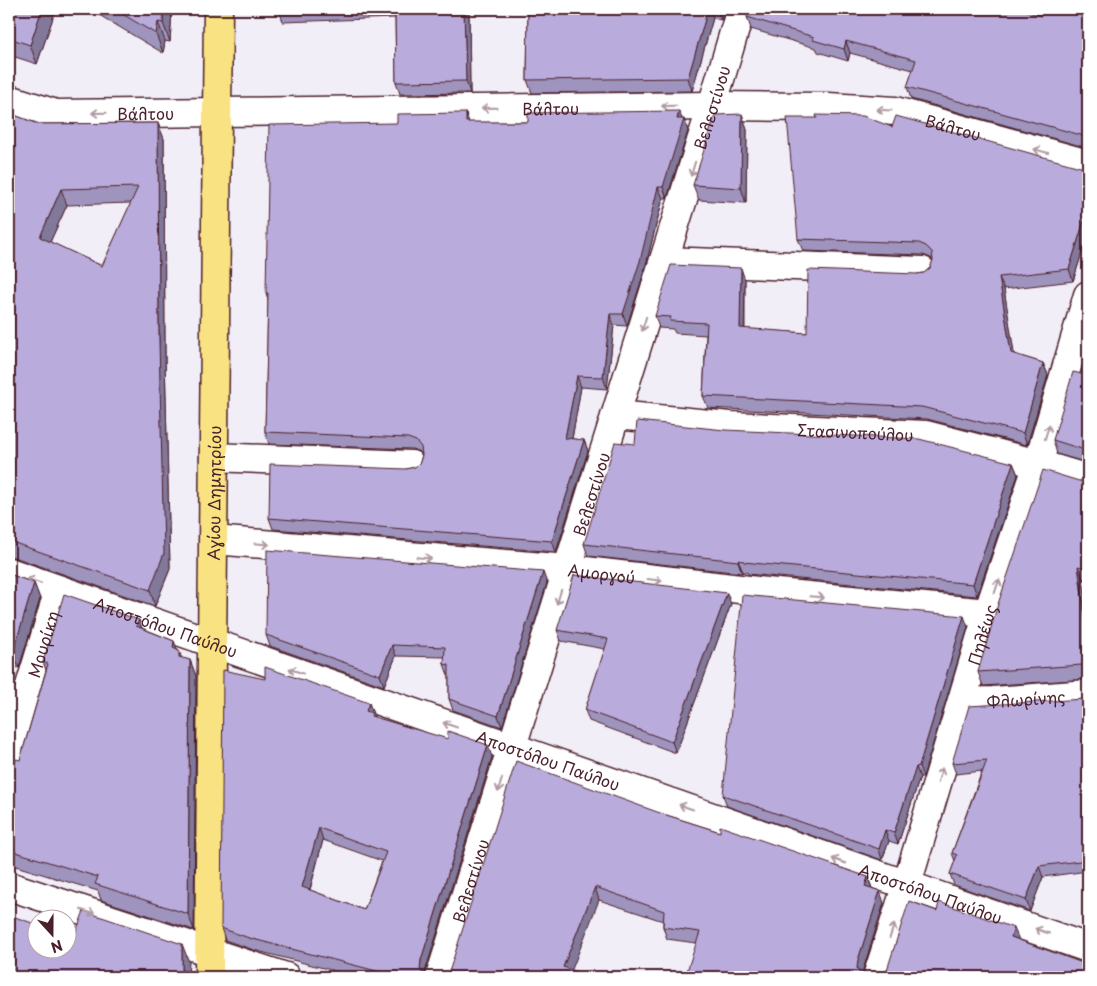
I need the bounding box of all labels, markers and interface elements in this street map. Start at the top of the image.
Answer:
street label: Βελεστίνου [687,63,735,152]
street label: Βάλτου [522,96,579,120]
street label: Βάλτου [117,101,174,125]
one-way arrow [661,102,677,111]
one-way arrow [482,103,498,113]
one-way arrow [876,106,892,115]
one-way arrow [91,108,107,118]
street label: Βάλτου [923,108,984,146]
one-way arrow [1034,146,1050,155]
one-way arrow [687,161,697,177]
one-way arrow [639,316,649,332]
street label: Στασινοπούλου [797,417,914,446]
one-way arrow [1043,424,1053,440]
street label: Αγίου Δημητρίου [201,426,226,560]
street label: Βελεστίνου [566,449,615,539]
one-way arrow [254,540,270,549]
one-way arrow [416,553,432,562]
street label: Αμοργού [567,557,636,589]
one-way arrow [647,575,663,585]
one-way arrow [26,576,42,585]
one-way arrow [993,579,1002,595]
one-way arrow [554,588,564,604]
street label: Αποστόλου Παύλου [91,590,241,663]
one-way arrow [809,592,825,602]
street label: Πηλέως [961,601,1002,668]
street label: Μουρίκη [21,608,64,680]
one-way arrow [289,666,305,675]
street label: Φλωρίνης [986,684,1066,713]
one-way arrow [442,719,458,729]
street label: Αποστόλου Παύλου [473,724,623,796]
one-way arrow [935,768,945,784]
one-way arrow [495,777,505,793]
one-way arrow [679,802,694,811]
street label: Βελεστίνου [446,836,494,925]
one-way arrow [832,855,848,865]
street label: Αποστόλου Παύλου [856,857,1006,929]
north arrow [28,908,78,958]
one-way arrow [80,908,96,917]
one-way arrow [888,923,898,939]
one-way arrow [1034,926,1050,936]
text: N [48,935,66,958]

